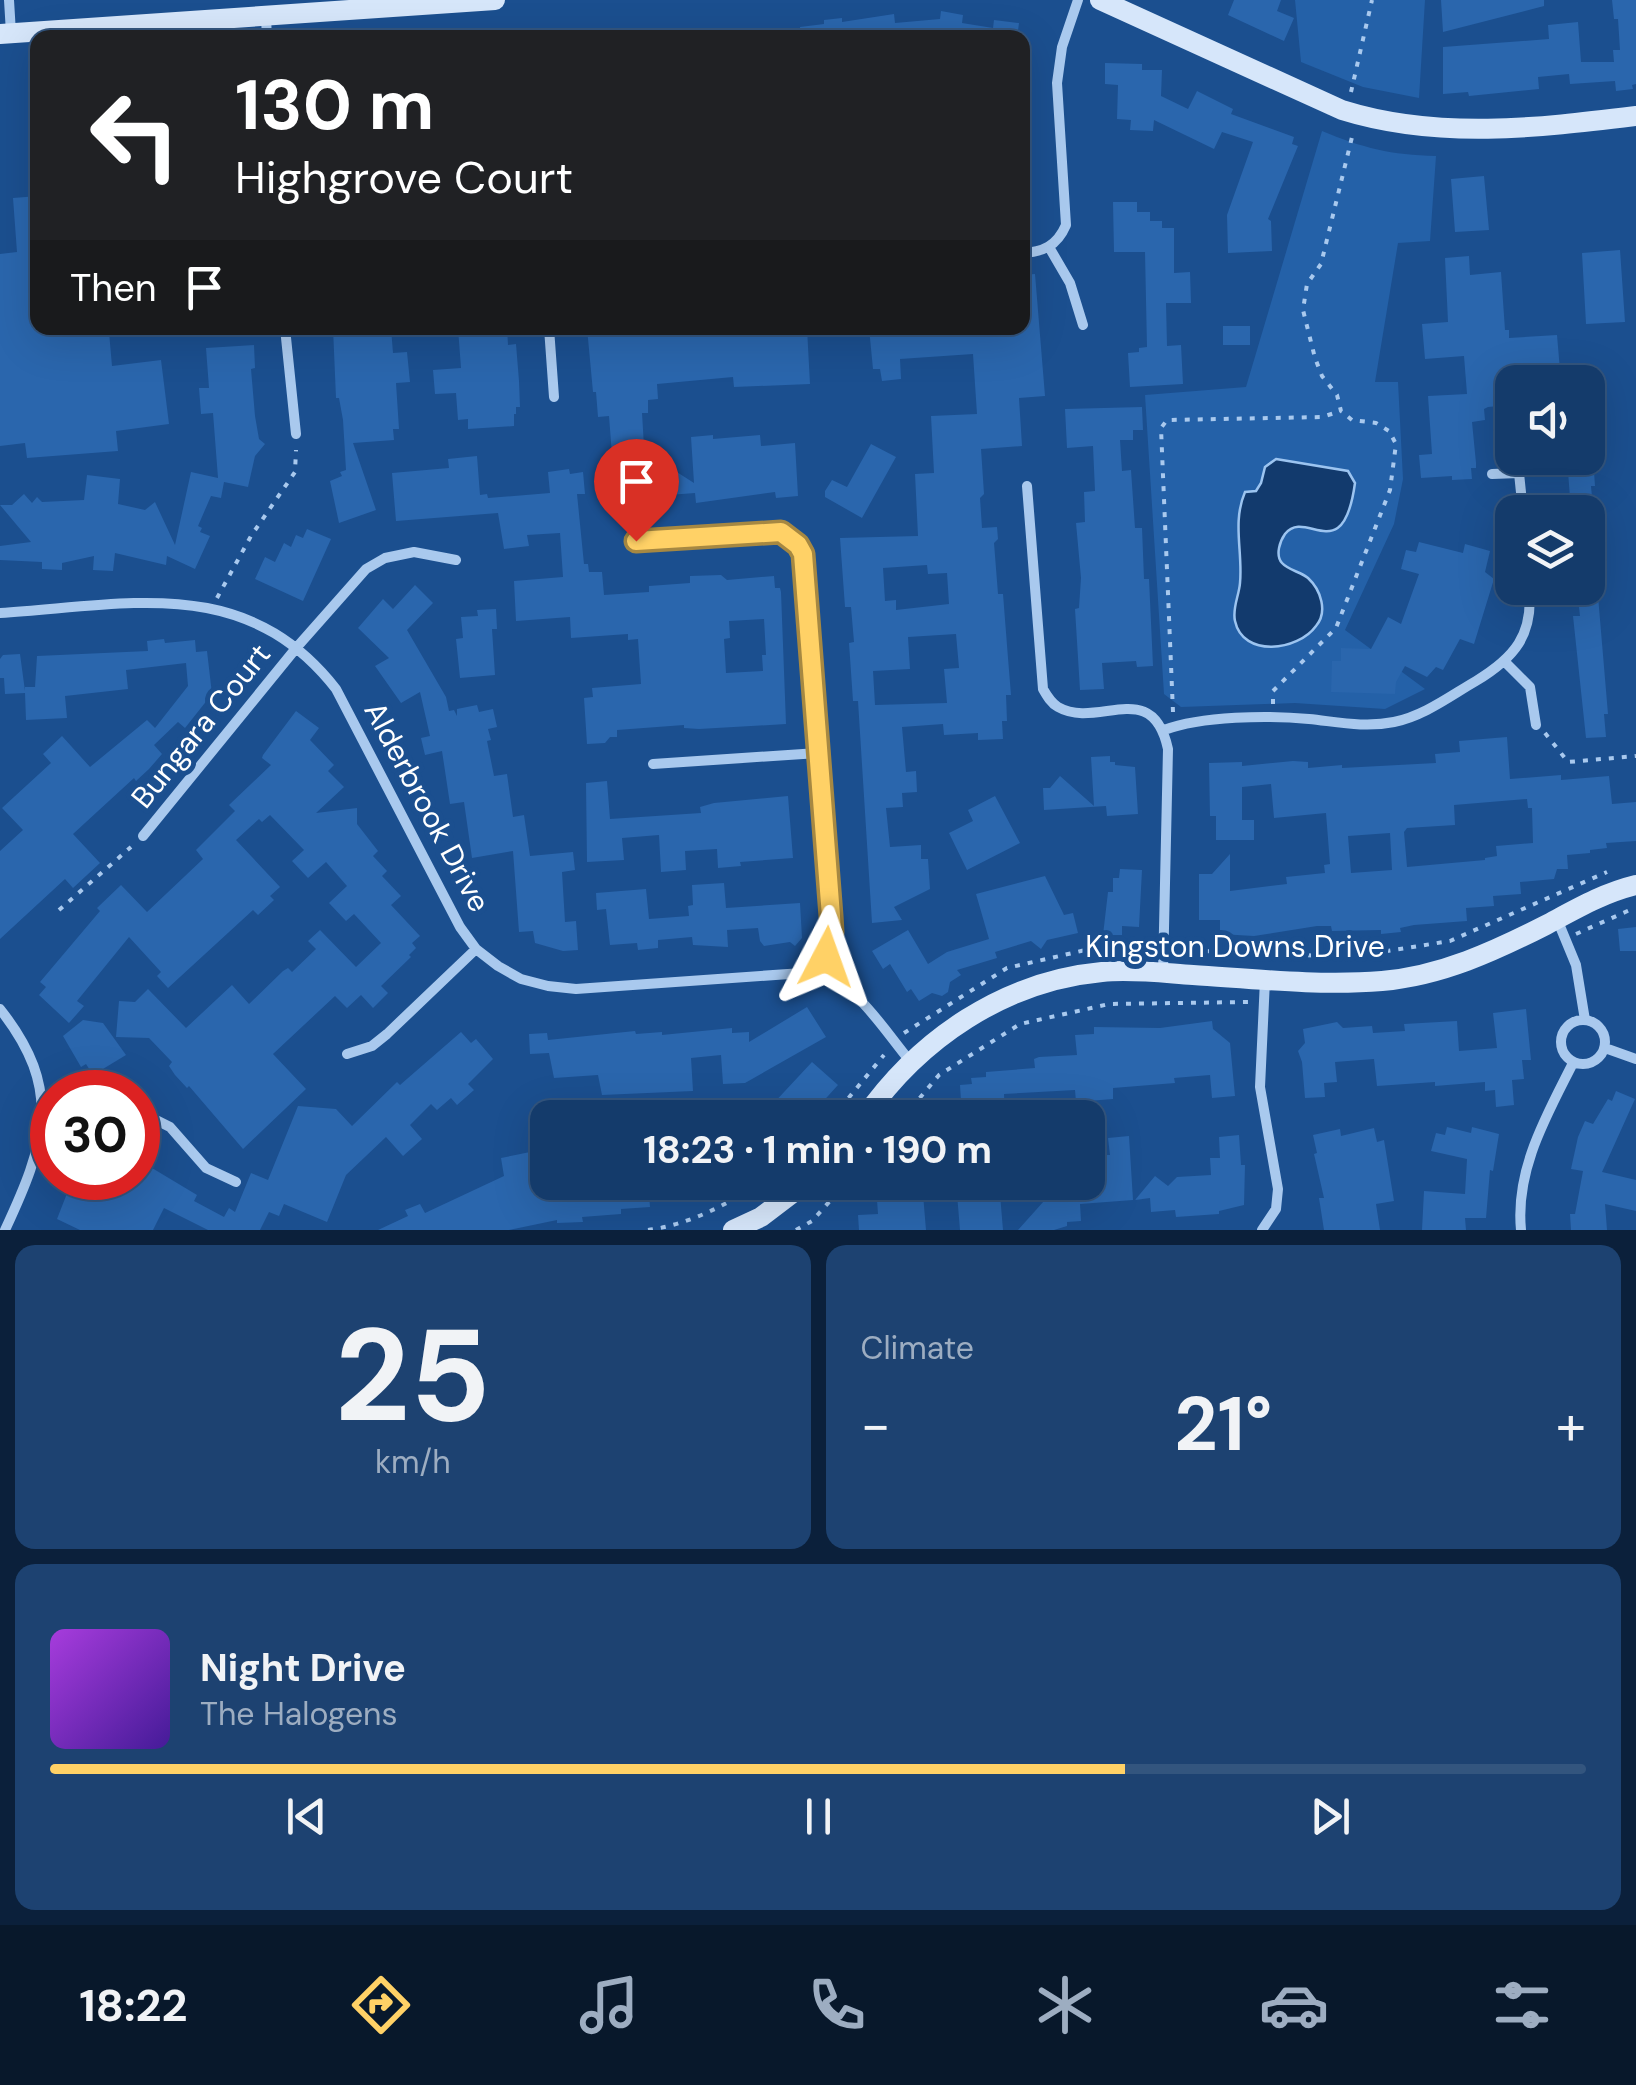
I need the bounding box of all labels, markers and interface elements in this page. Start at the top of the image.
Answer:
text: 130 m [235,60,434,151]
icon: left [70,70,200,200]
text: Highgrove Court [235,148,573,207]
icon: arrive [177,260,232,315]
text: Then [70,263,157,313]
map controls [1495,365,1605,605]
button: sound [1495,365,1605,475]
pin [594,439,679,542]
icon: arrive [609,454,664,509]
button: layers [1495,495,1605,605]
street label: Bungara Court [122,636,279,816]
street label: Alderbrook Drive [356,695,499,919]
position arrow [774,905,878,1009]
street label: Kingston Downs Drive [1085,927,1385,966]
speed limit sign: 30 [30,1070,160,1200]
text: 18:23 · 1 min · 190 m [643,1125,992,1175]
text: 25 [335,1291,491,1460]
text: Climate [861,1327,974,1369]
text: 21° [1174,1376,1272,1473]
text: − [861,1389,891,1461]
text: + [1556,1389,1586,1461]
text: km/h [375,1441,451,1483]
text: Night Drive [200,1643,406,1693]
text: The Halogens [200,1693,398,1735]
icon: previous [279,1789,334,1844]
icon: pause [791,1789,846,1844]
icon: next [1303,1789,1358,1844]
icon: directions [346,1970,416,2040]
icon: music [574,1970,644,2040]
icon: phone [802,1970,872,2040]
icon: climate [1030,1970,1100,2040]
icon: car [1259,1970,1329,2040]
icon: filters [1487,1970,1557,2040]
text: 18:22 [79,1976,187,2035]

